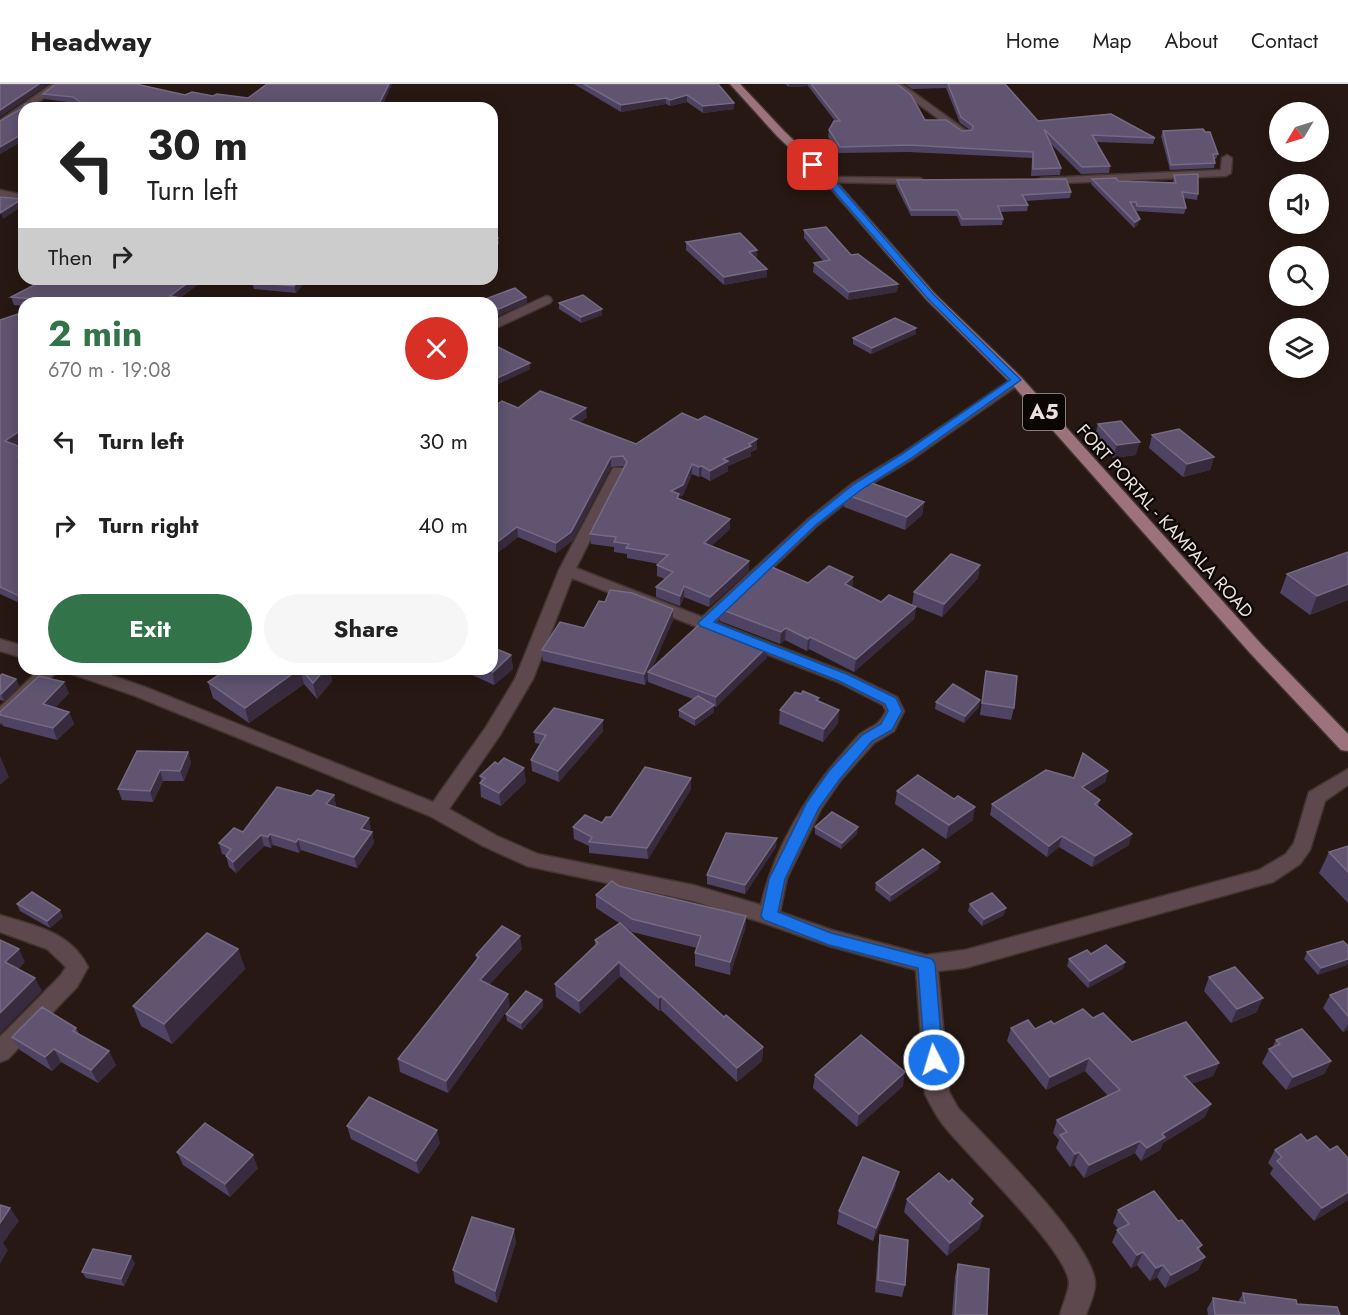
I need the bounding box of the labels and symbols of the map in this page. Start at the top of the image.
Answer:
north arrow [1269,102,1329,162]
pin [787,139,838,190]
road number: A5 [1023,394,1065,430]
street label: FORT PORTAL - KAMPALA ROAD [1071,418,1259,624]
position arrow [902,1028,966,1092]

